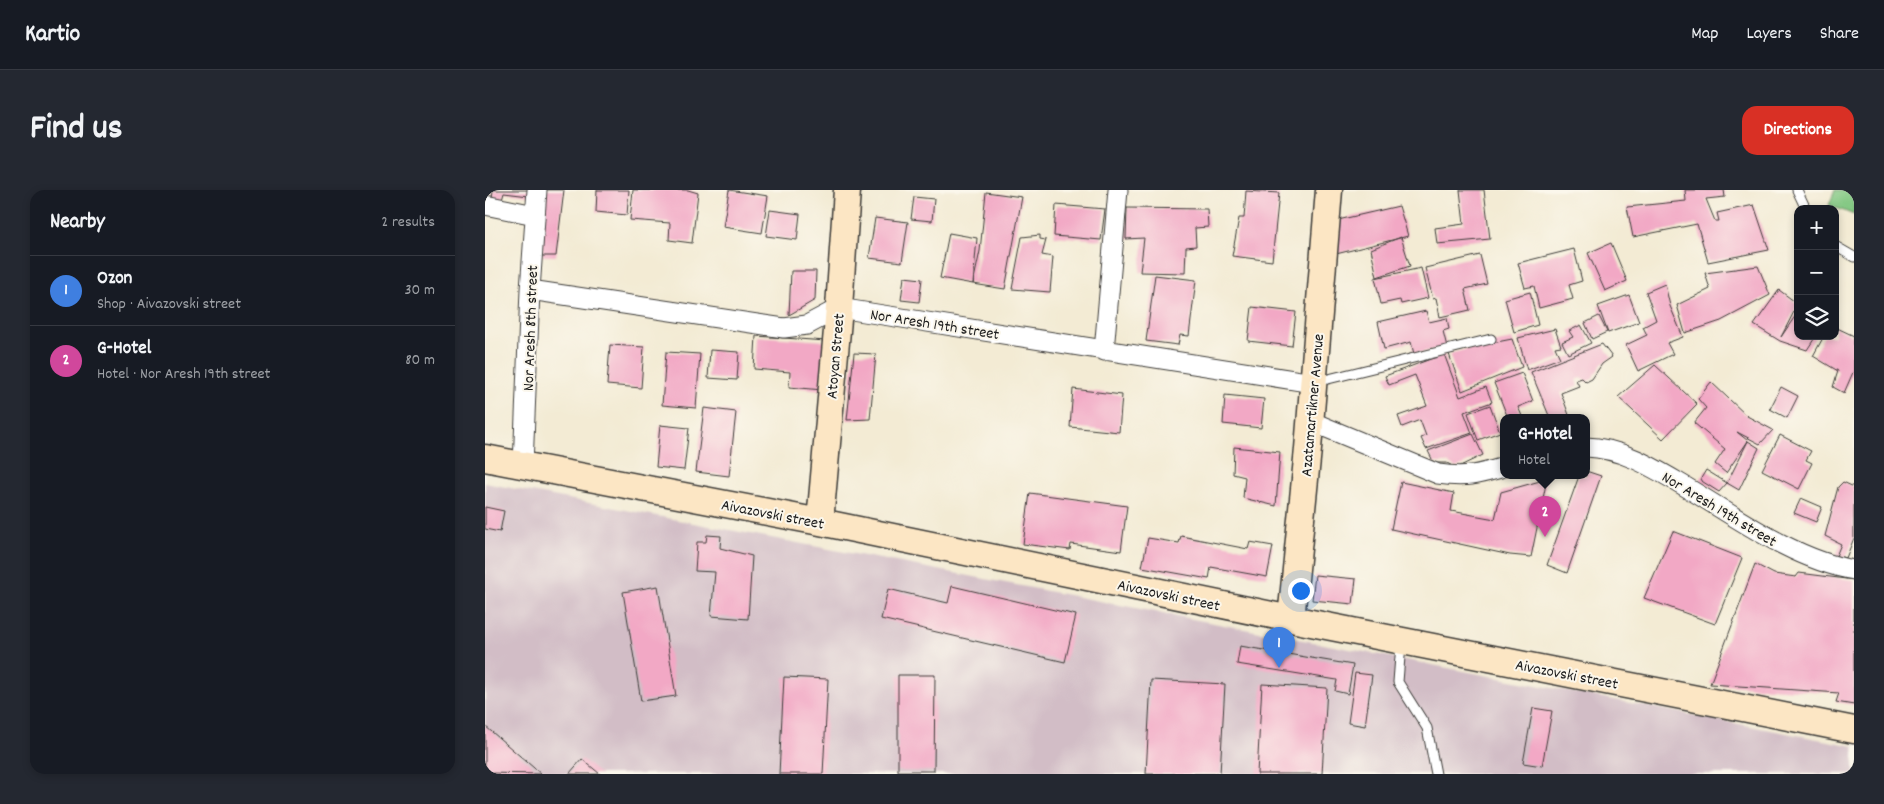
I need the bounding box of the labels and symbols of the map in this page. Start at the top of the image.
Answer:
street label: Nor Aresh 8th street [518,265,545,391]
street label: Nor Aresh 19th street [868,304,1001,347]
street label: Atoyan Street [821,312,852,400]
street label: Azatamartikner Avenue [1296,333,1331,478]
street label: Nor Aresh 19th street [1657,467,1781,554]
street label: Aivazovski street [719,494,826,537]
pin: 2 [1529,496,1561,537]
street label: Aivazovski street [1115,574,1222,619]
your location [1288,578,1314,604]
pin: 1 [1263,627,1295,668]
street label: Aivazovski street [1513,654,1620,697]

